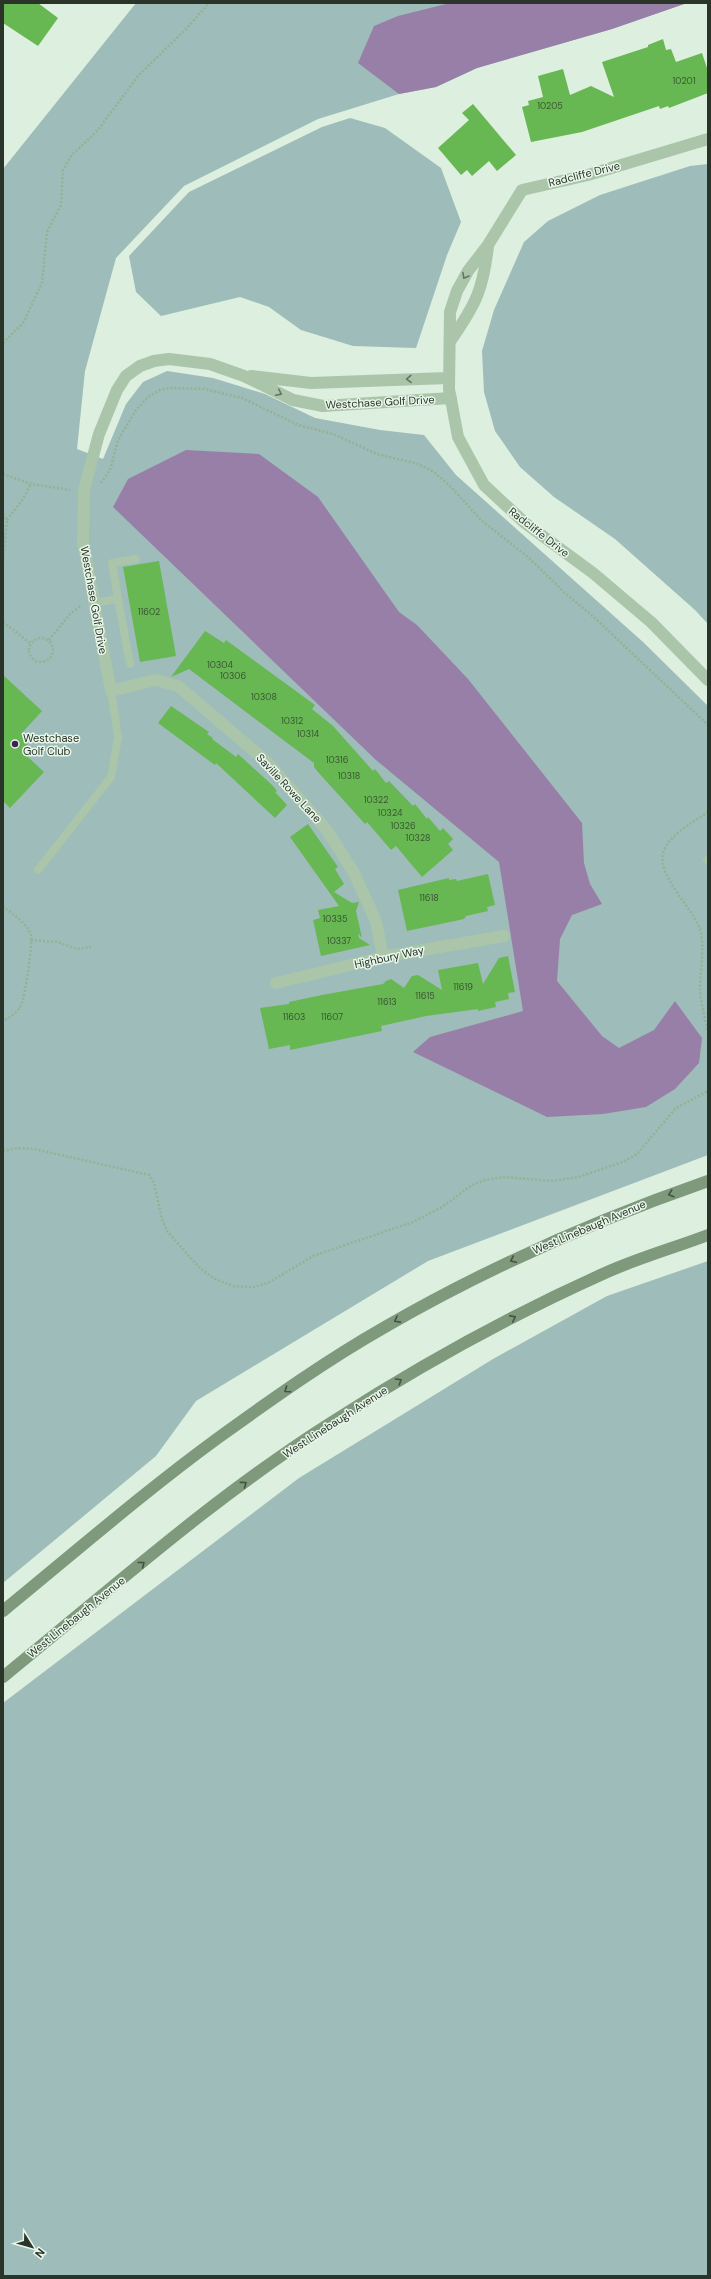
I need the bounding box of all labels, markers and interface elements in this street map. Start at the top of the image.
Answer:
house number: 10201 [673,75,696,87]
house number: 10205 [537,100,563,112]
street label: Radcliffe Drive [547,158,621,190]
one-way arrow [463,272,470,279]
one-way arrow [406,375,412,383]
one-way arrow [275,388,282,396]
street label: Westchase Golf Drive [325,392,435,412]
street label: Radcliffe Drive [506,504,572,560]
street label: Westchase Golf Drive [78,545,110,655]
house number: 11602 [138,606,160,618]
house number: 10304 [207,659,233,671]
house number: 10306 [220,670,246,682]
house number: 10308 [251,691,277,703]
house number: 10312 [281,715,303,727]
house number: 10314 [297,728,320,740]
place label: Westchase Golf Club [23,731,79,758]
marker: Westchase Golf Club [10,739,20,749]
street label: Saville Rowe Lane [254,751,324,825]
house number: 10316 [326,754,349,766]
house number: 10318 [338,770,360,782]
house number: 10322 [364,794,388,806]
house number: 10324 [378,807,403,819]
house number: 10326 [390,820,416,832]
house number: 10328 [406,832,430,844]
house number: 11618 [419,892,439,904]
house number: 10335 [322,913,348,925]
house number: 10337 [327,935,351,947]
street label: Highbury Way [353,943,425,971]
house number: 11619 [453,981,473,993]
house number: 11615 [415,990,435,1002]
house number: 11613 [377,996,397,1008]
house number: 11603 [283,1011,305,1023]
house number: 11607 [321,1011,343,1023]
one-way arrow [668,1189,675,1197]
street label: West Linebaugh Avenue [530,1197,648,1257]
one-way arrow [509,1255,517,1263]
one-way arrow [508,1315,516,1323]
one-way arrow [394,1316,402,1323]
one-way arrow [395,1378,402,1385]
street label: West Linebaugh Avenue [280,1383,390,1461]
one-way arrow [285,1385,292,1392]
one-way arrow [240,1481,247,1488]
one-way arrow [137,1561,144,1568]
street label: West Linebaugh Avenue [24,1573,128,1661]
north arrow [12,2227,52,2267]
text: N [32,2246,48,2260]

